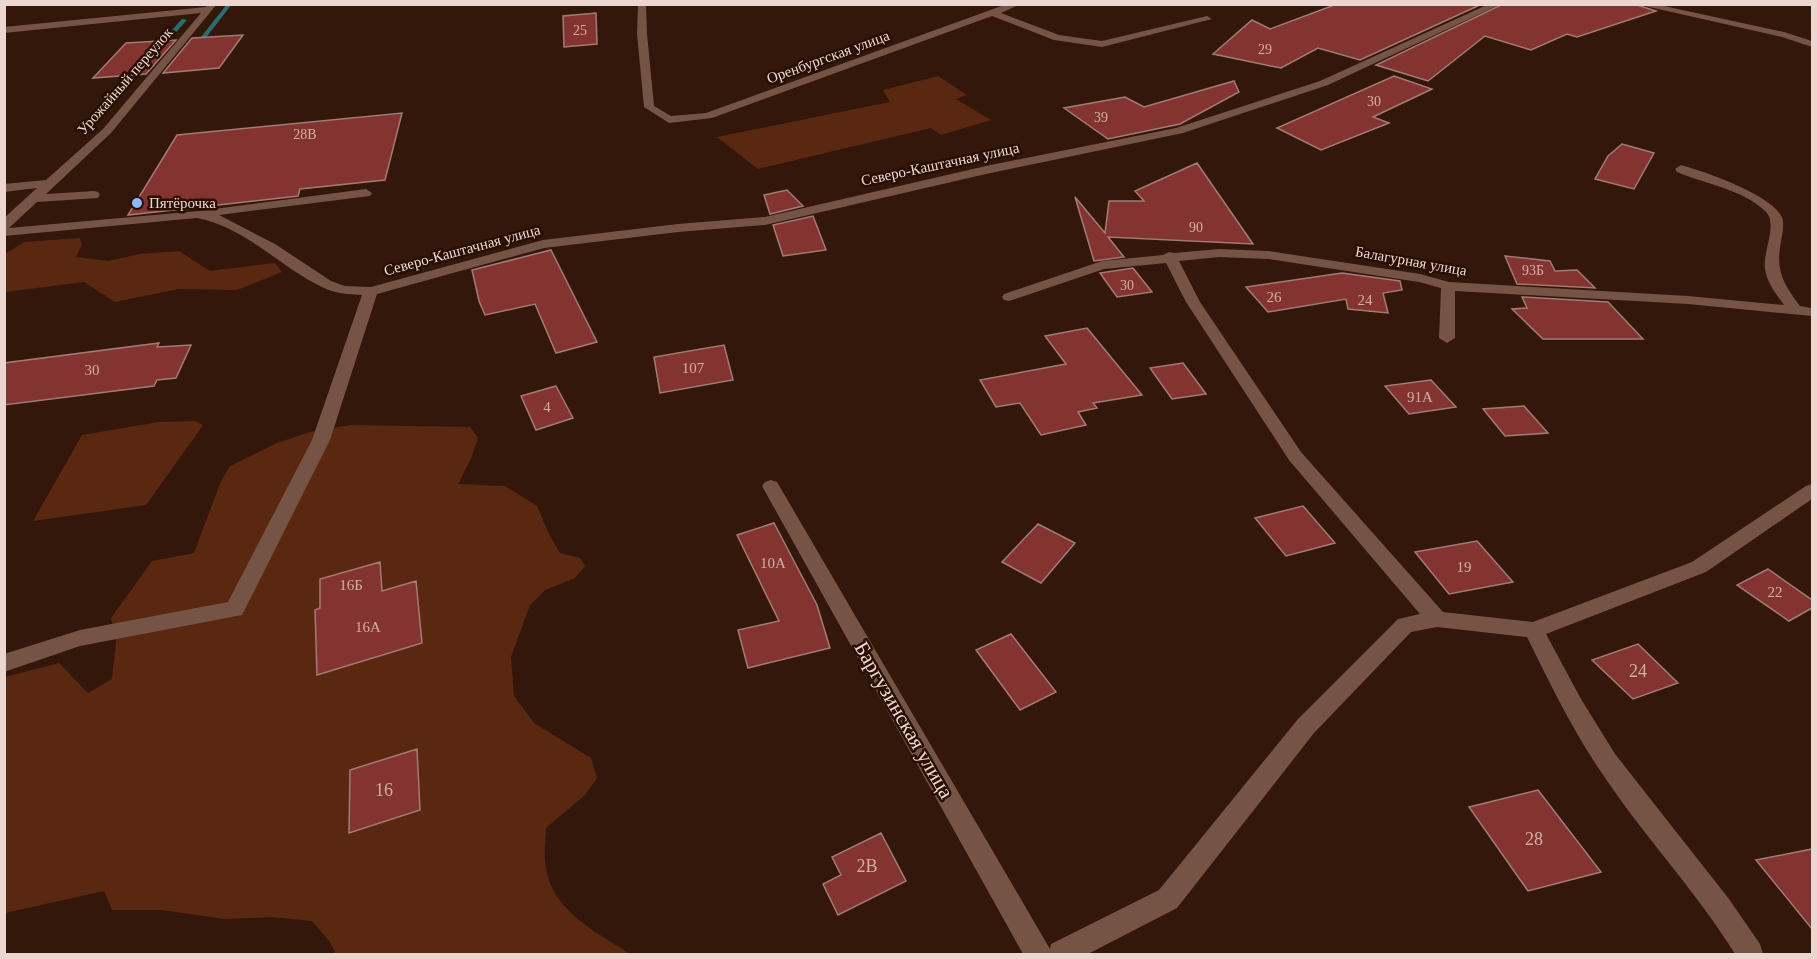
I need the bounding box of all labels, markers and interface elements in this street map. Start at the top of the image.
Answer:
house number: 25 [573,23,587,38]
street label: Урожайный переулок [74,24,176,138]
street label: Оренбургская улица [765,27,892,87]
house number: 29 [1258,42,1272,57]
house number: 30 [1367,94,1381,109]
house number: 39 [1094,110,1108,125]
house number: 28В [293,127,317,142]
street label: Северо-Каштачная улица [859,139,1021,189]
place label: Пятёрочка [149,195,216,211]
marker: Пятёрочка [130,196,144,210]
house number: 90 [1189,220,1203,235]
street label: Северо-Каштачная улица [382,221,542,279]
street label: Балагурная улица [1354,243,1468,279]
house number: 93Б [1522,263,1544,278]
house number: 30 [1120,278,1134,293]
house number: 26 [1267,289,1282,305]
house number: 24 [1358,292,1373,308]
house number: 107 [682,360,705,376]
house number: 30 [85,362,100,378]
house number: 91А [1407,389,1433,405]
house number: 4 [543,399,551,415]
house number: 10А [760,555,786,571]
house number: 19 [1457,559,1472,575]
house number: 16Б [339,577,363,593]
house number: 22 [1768,584,1783,600]
house number: 16А [355,619,381,635]
street label: Баргузинская улица [849,637,959,803]
house number: 24 [1629,661,1647,681]
house number: 16 [375,780,393,800]
house number: 28 [1525,829,1543,849]
house number: 2В [856,856,878,876]

